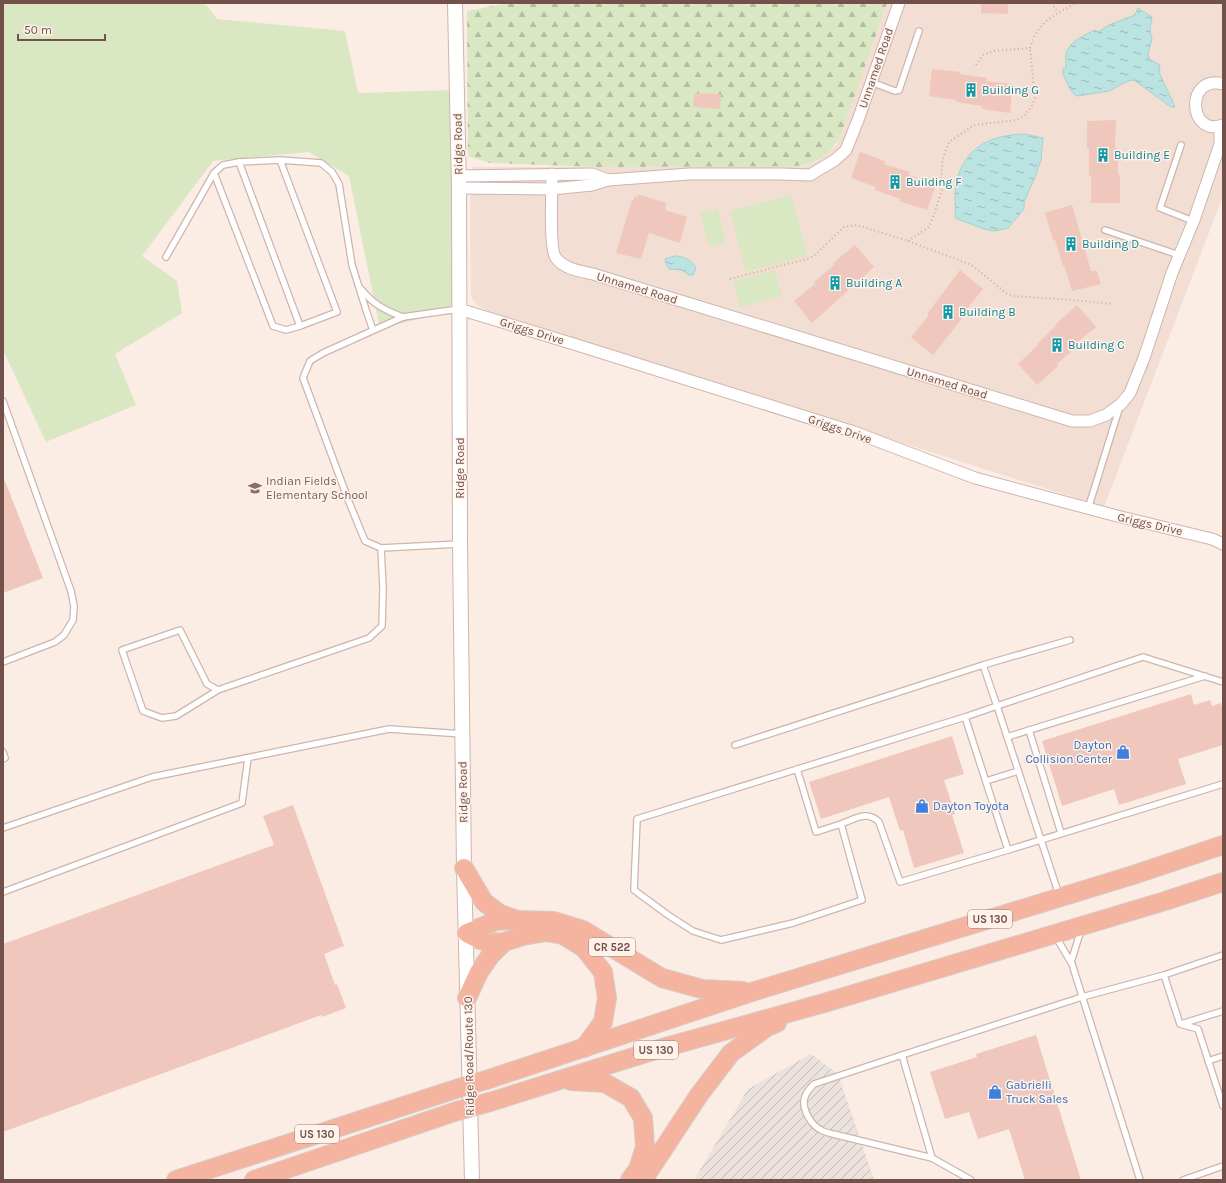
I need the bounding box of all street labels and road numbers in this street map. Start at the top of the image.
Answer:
street label: Unnamed Road [856,26,896,110]
street label: Ridge Road [450,113,466,175]
street label: Unnamed Road [595,269,679,307]
street label: Griggs Drive [498,315,566,347]
street label: Unnamed Road [905,364,989,402]
street label: Griggs Drive [806,412,874,446]
street label: Ridge Road [453,437,467,499]
street label: Griggs Drive [1116,510,1184,538]
street label: Ridge Road [455,761,471,823]
road number: US 130 [968,910,1012,928]
road number: CR 522 [589,938,635,956]
street label: Ridge Road/Route 130 [461,996,477,1116]
road number: US 130 [634,1041,678,1059]
road number: US 130 [295,1125,339,1143]

